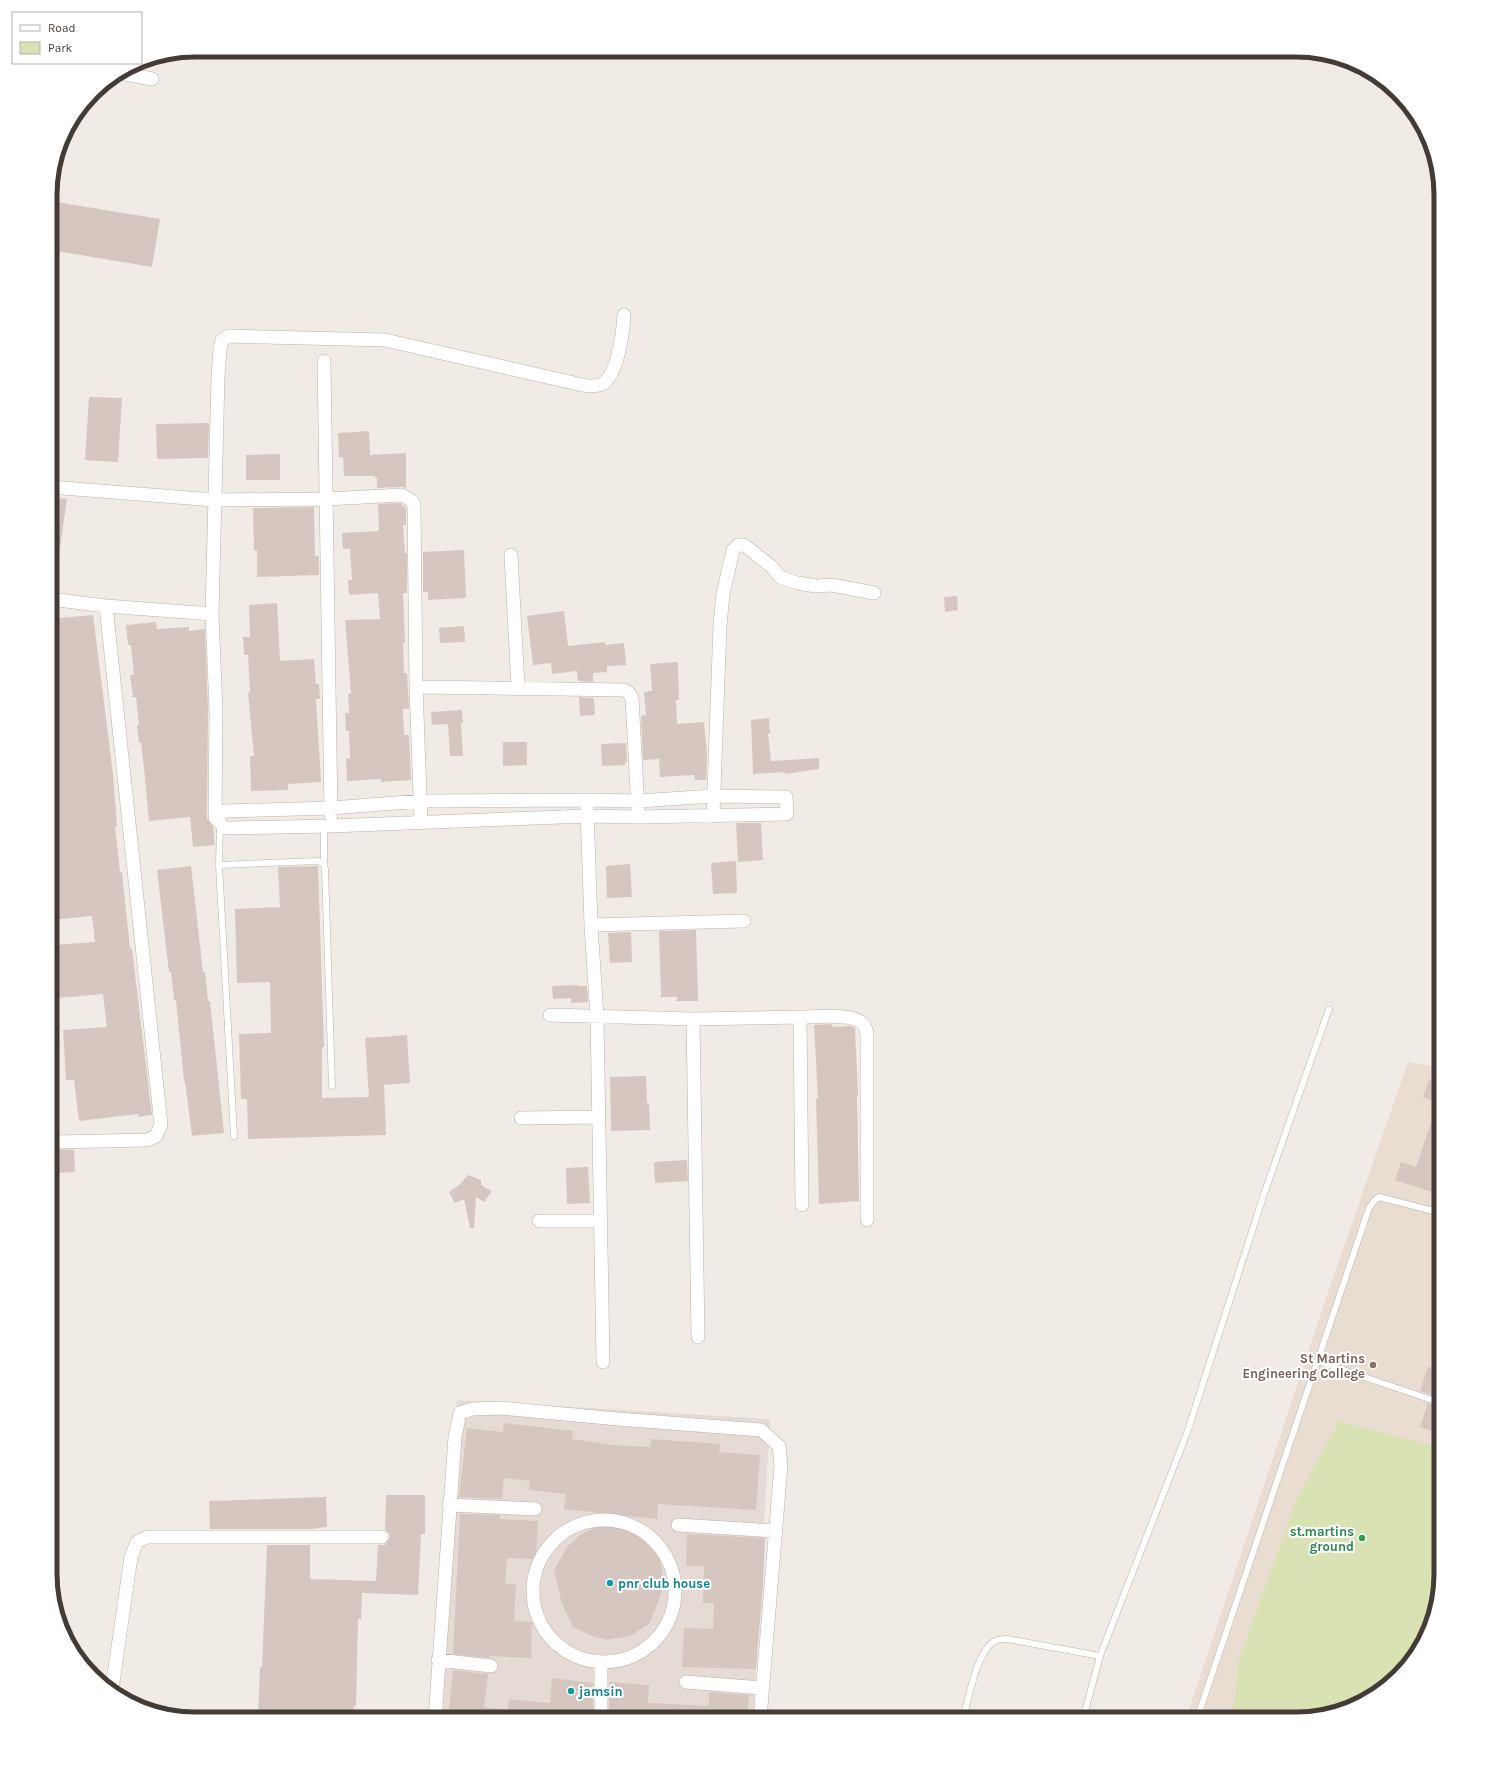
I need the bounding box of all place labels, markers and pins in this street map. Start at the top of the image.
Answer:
place label: St Martins Engineering College [1242,1351,1365,1381]
marker: St Martins Engineering College [1368,1360,1378,1370]
place label: st.martins ground [1290,1524,1354,1554]
marker: st.martins ground [1357,1533,1367,1543]
place label: pnr club house [618,1576,710,1591]
marker: pnr club house [605,1578,615,1588]
place label: jamsin [578,1684,623,1699]
marker: jamsin [566,1686,576,1696]

